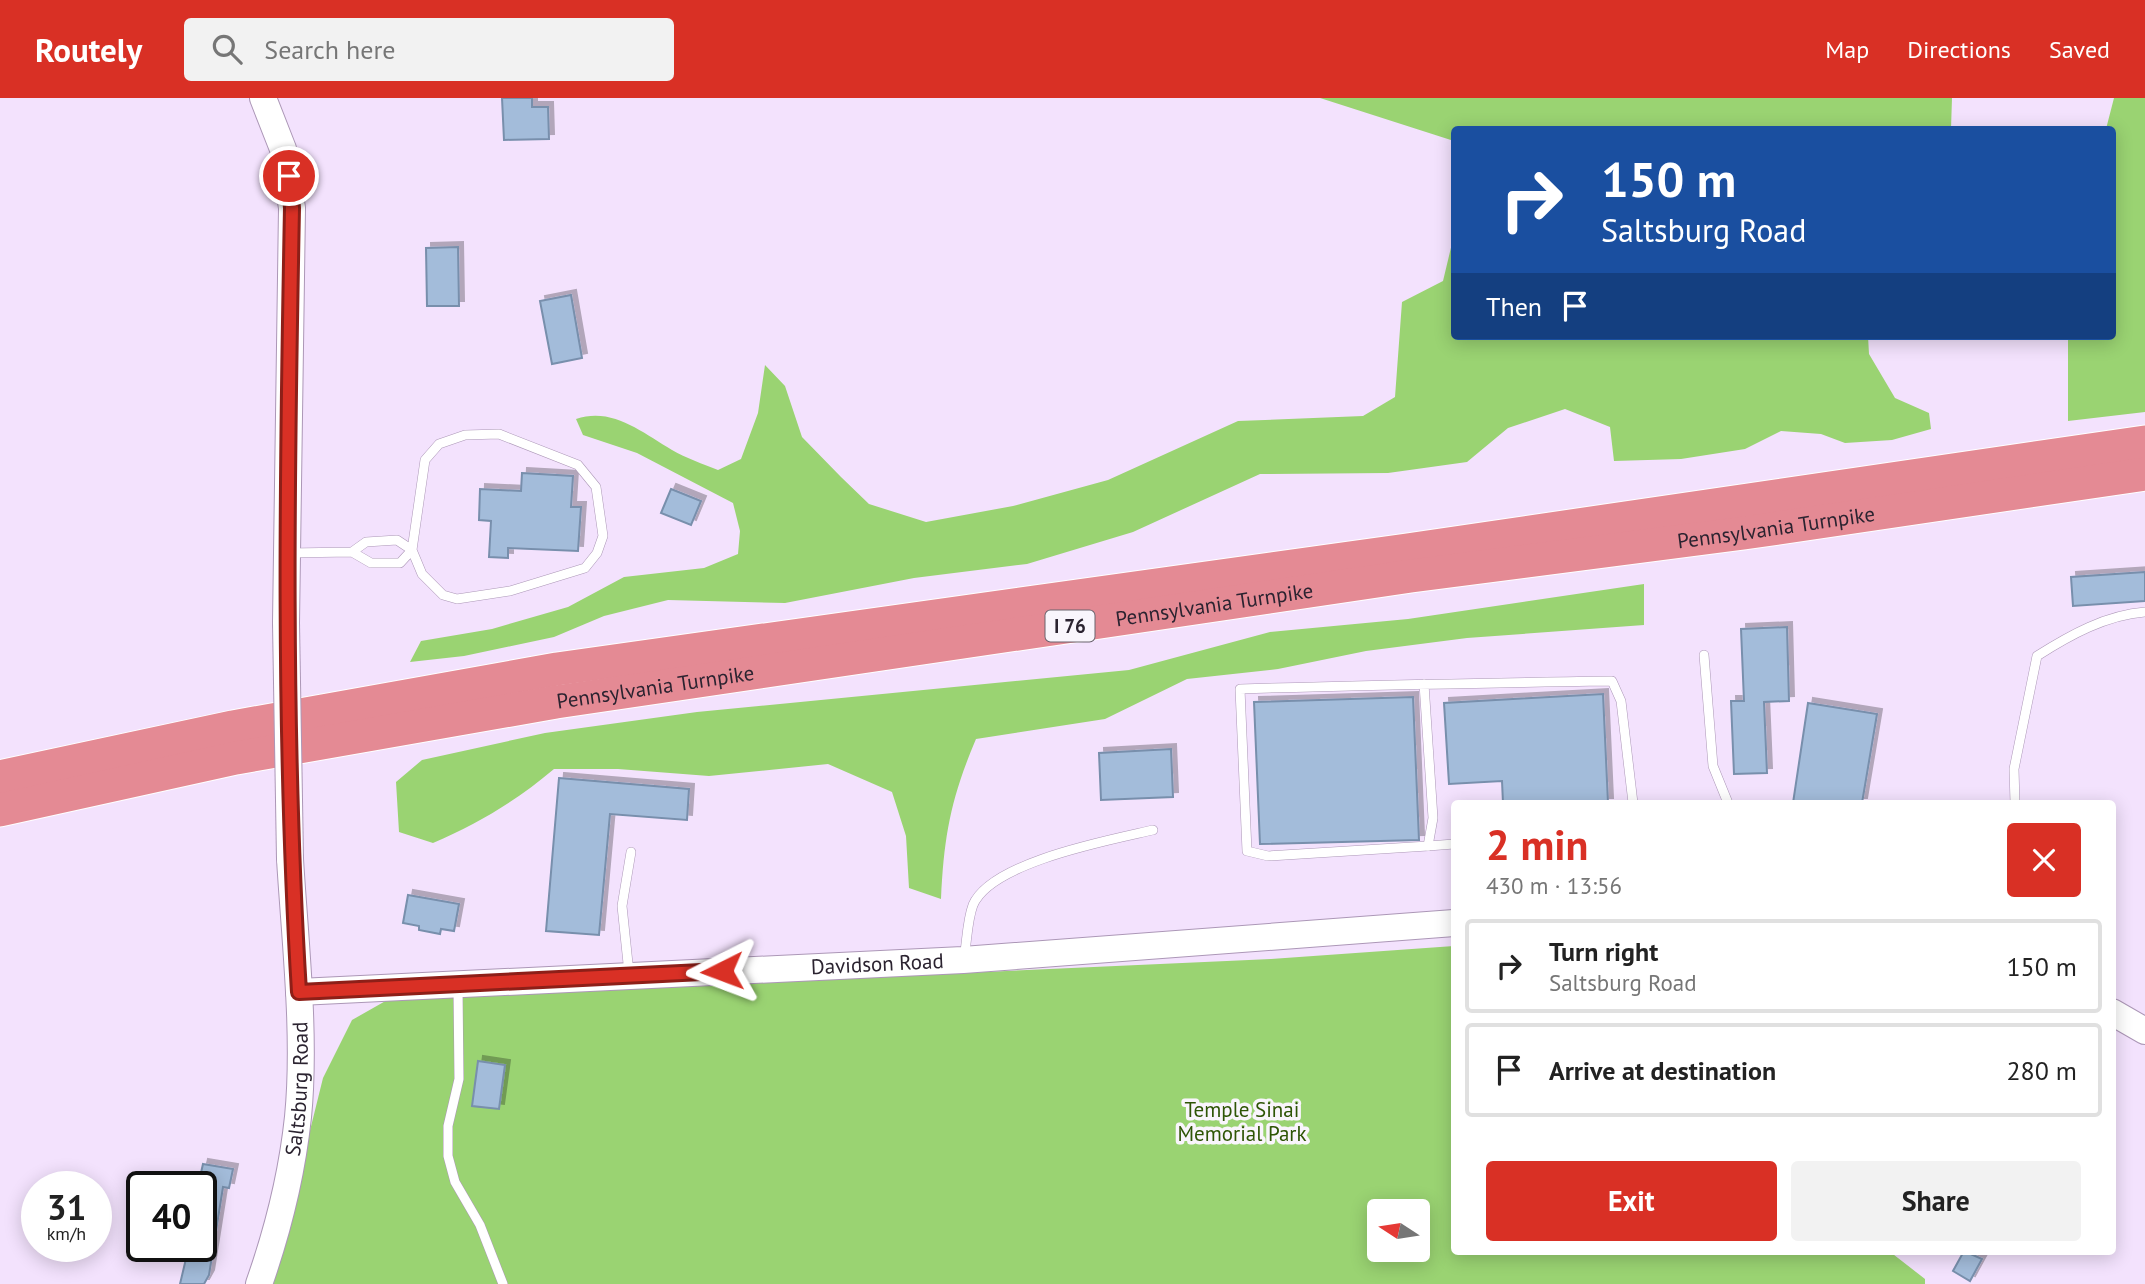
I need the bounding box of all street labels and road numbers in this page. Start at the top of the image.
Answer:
street label: Pennsylvania Turnpike [1676,500,1877,555]
street label: Pennsylvania Turnpike [1114,577,1315,632]
road number: I 76 [1046,610,1094,642]
street label: Pennsylvania Turnpike [555,659,756,715]
street label: Davidson Road [810,947,944,980]
street label: Saltsburg Road [279,1021,314,1158]

